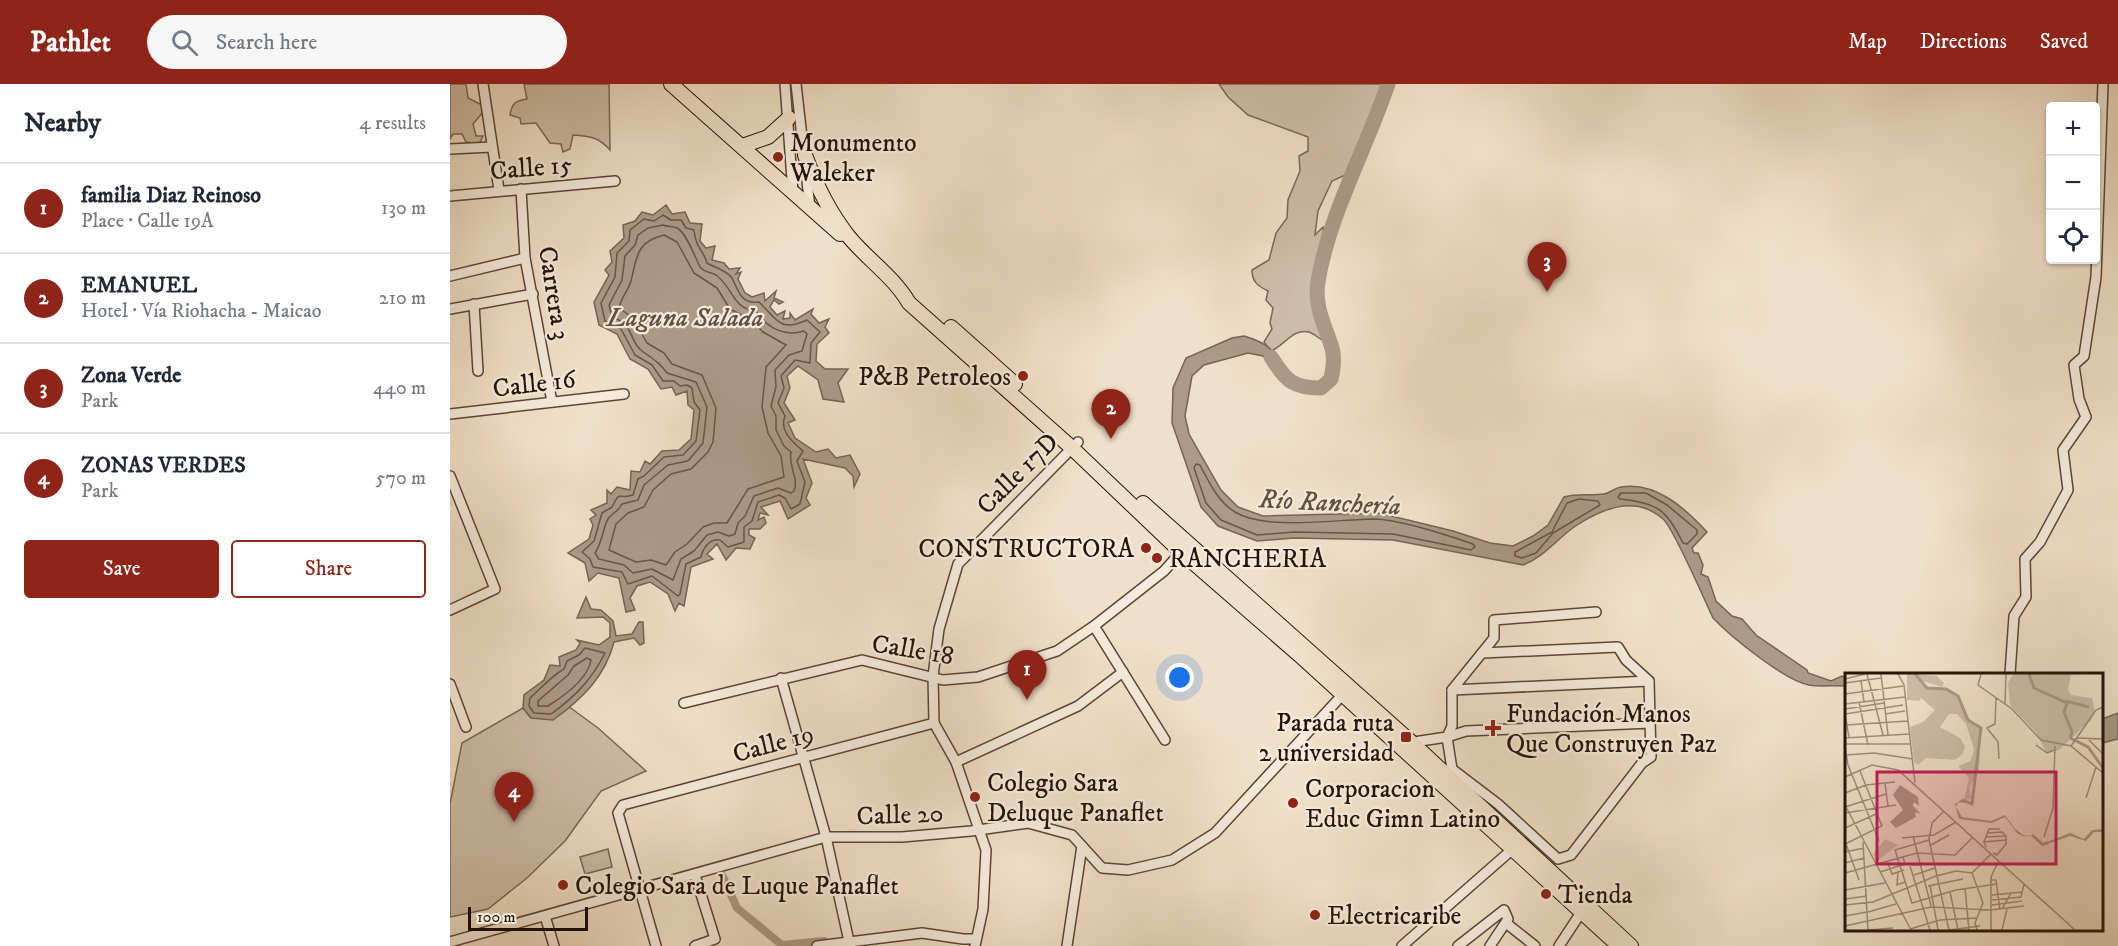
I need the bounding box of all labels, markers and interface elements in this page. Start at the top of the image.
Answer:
search box [147,15,567,69]
text: Pathlet [30,25,111,60]
icon: search [168,26,201,59]
text: Search here [216,29,317,56]
text: Map [1848,29,1887,55]
text: Directions [1920,29,2007,55]
text: Saved [2040,29,2088,55]
map controls [2046,102,2100,264]
button: + [2046,102,2100,156]
text: Nearby [24,107,101,140]
text: 4 results [359,111,426,136]
place label: Monumento Waleker [789,127,917,190]
street label: Calle 15 [489,148,574,189]
marker: Monumento Waleker [771,150,785,164]
button: − [2046,156,2100,210]
text: familia Diaz Reinoso [81,182,261,209]
text: 1 [40,196,47,221]
text: 130 m [381,196,426,221]
text: Place · Calle 19A [81,209,214,234]
button: locate [2046,210,2100,264]
pin: 3 [1528,242,1566,292]
street label: Carrera 3 [530,244,577,342]
text: EMANUEL [81,272,197,299]
text: 2 [39,286,48,311]
text: 210 m [379,286,426,311]
text: Hotel · Vía Riohacha - Maicao [81,299,321,324]
water label: Laguna Salada [605,301,763,335]
place label: P&B Petroleos [858,361,1011,394]
text: Zona Verde [81,362,181,389]
street label: Calle 16 [491,363,579,406]
marker: P&B Petroleos [1016,369,1030,383]
text: 3 [40,376,47,401]
text: 440 m [373,376,426,401]
text: Park [81,389,118,414]
pin: 2 [1092,390,1130,439]
street label: Calle 17D [970,426,1066,522]
text: ZONAS VERDES [81,452,246,479]
text: 4 [38,466,49,491]
text: 570 m [375,466,426,491]
text: Park [81,479,118,504]
water label: Río Ranchería [1257,482,1402,524]
place label: CONSTRUCTORA [918,533,1134,566]
button: Save [24,540,219,598]
button: Share [231,540,426,598]
marker: CONSTRUCTORA [1139,541,1153,555]
place label: RANCHERIA [1169,543,1326,576]
marker: RANCHERIA [1150,551,1164,565]
street label: Calle 18 [869,628,956,673]
pin: 1 [1008,650,1046,700]
your location [1165,663,1194,692]
inset map [1845,673,2103,931]
place label: Fundación Manos Que Construyen Paz [1506,698,1717,761]
place label: Parada ruta 2 universidad [1259,707,1394,770]
street label: Calle 19 [729,718,818,771]
marker: Fundación Manos Que Construyen Paz [1484,719,1502,737]
marker: Parada ruta 2 universidad [1399,730,1413,744]
place label: Colegio Sara Deluque Panaflet [987,767,1164,830]
pin: 4 [494,772,534,822]
place label: Corporacion Educ Gimn Latino [1305,773,1500,836]
marker: Colegio Sara Deluque Panaflet [968,790,982,804]
marker: Corporacion Educ Gimn Latino [1286,796,1300,810]
street label: Calle 20 [856,797,944,834]
place label: Colegio Sara de Luque Panaflet [575,870,899,903]
marker: Colegio Sara de Luque Panaflet [556,878,570,892]
place label: Tienda [1558,879,1633,912]
marker: Tienda [1539,887,1553,901]
place label: Electricaribe [1327,900,1461,933]
scale bar [468,904,588,932]
text: 100 m [477,907,516,927]
marker: Electricaribe [1308,908,1322,922]

